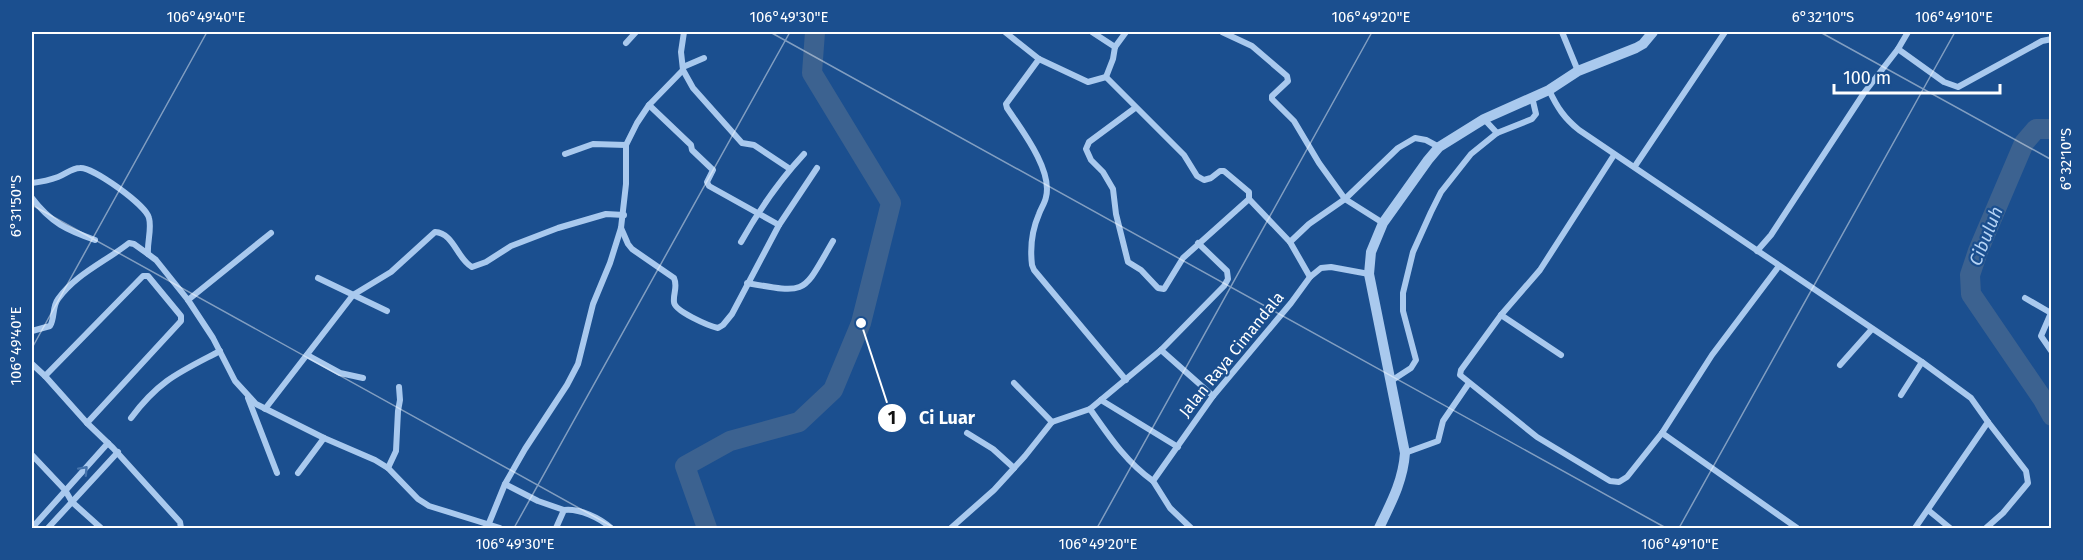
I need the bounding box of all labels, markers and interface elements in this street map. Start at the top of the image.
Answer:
text: 106°49'40"E [166,8,246,26]
text: 106°49'30"E [749,8,829,26]
text: 106°49'20"E [1331,8,1411,26]
text: 6°32'10"S [1792,8,1854,26]
text: 106°49'10"E [1915,8,1993,26]
scale bar [1834,57,2000,95]
text: 100 m [1843,67,1891,89]
text: 6°32'10"S [2057,128,2075,190]
text: 6°31'50"S [7,175,25,237]
water label: Cibuluh [1964,203,2008,269]
street label: Jalan Raya Cimandala [1175,288,1288,421]
text: 106°49'40"E [7,306,25,386]
callout: Ci Luar [877,400,987,436]
text: 1 [888,407,896,429]
text: Ci Luar [919,407,976,429]
one-way arrow [77,466,88,476]
text: 106°49'30"E [475,535,555,553]
text: 106°49'20"E [1058,535,1138,553]
text: 106°49'10"E [1641,535,1719,553]

